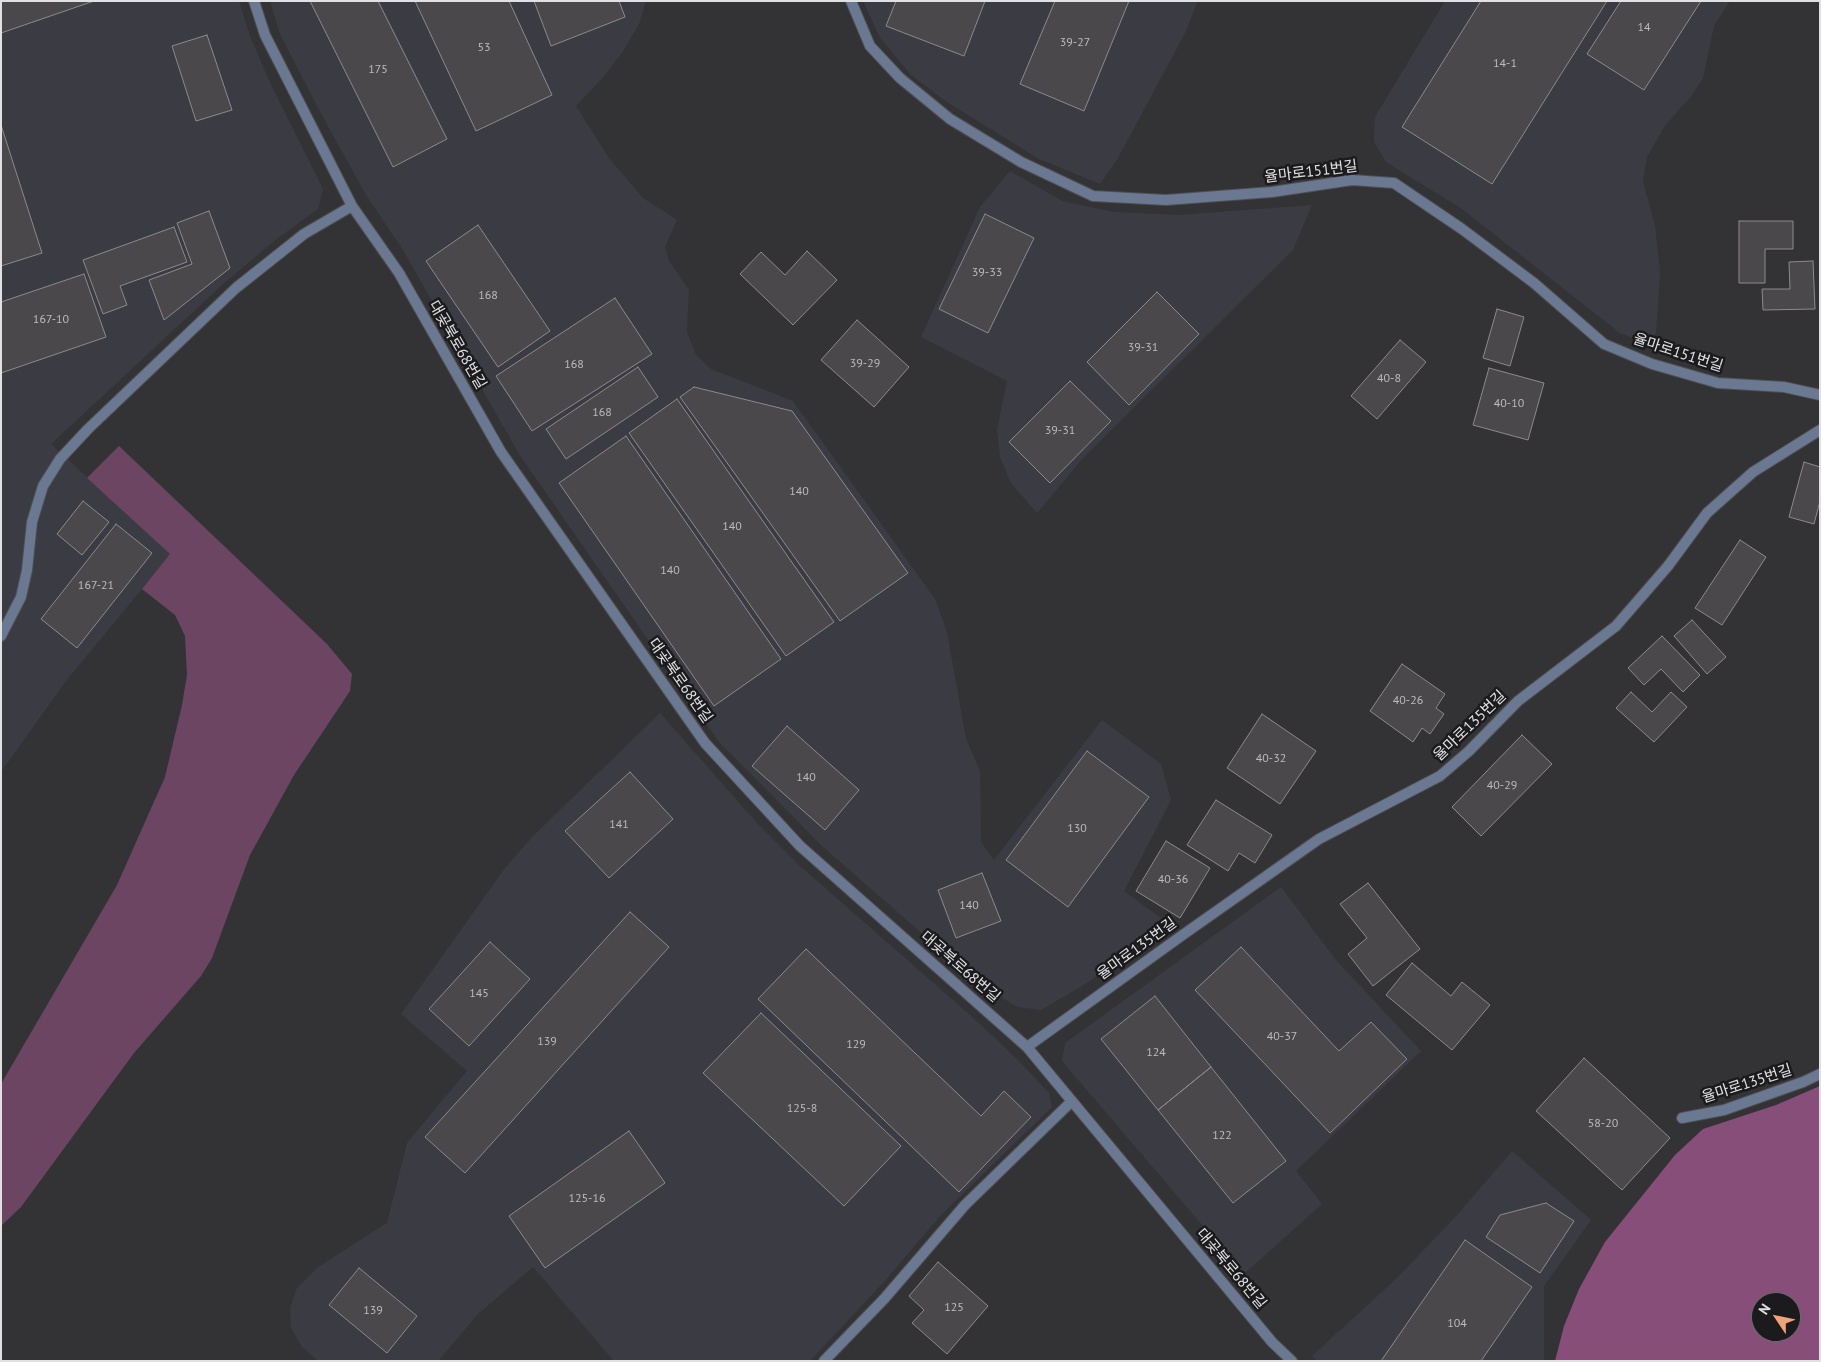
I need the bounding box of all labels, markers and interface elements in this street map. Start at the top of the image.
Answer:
house number: 14 [1637,21,1651,35]
house number: 39-27 [1060,36,1090,50]
house number: 53 [477,41,491,55]
house number: 14-1 [1493,57,1517,71]
house number: 175 [368,63,388,77]
street label: 율마로151번길 [1263,157,1359,187]
house number: 39-33 [972,266,1002,280]
house number: 168 [478,289,498,303]
street label: 대곶북로68번길 [424,298,490,392]
house number: 167-10 [33,313,69,327]
street label: 율마로151번길 [1631,330,1725,376]
house number: 39-31 [1128,341,1158,355]
house number: 39-29 [850,357,880,371]
house number: 168 [564,358,584,372]
house number: 40-8 [1377,372,1401,386]
house number: 40-10 [1494,397,1524,411]
house number: 168 [592,406,612,420]
house number: 39-31 [1045,424,1075,438]
house number: 140 [789,485,809,499]
house number: 140 [722,520,742,534]
house number: 140 [660,564,680,578]
house number: 167-21 [78,579,114,593]
street label: 대곶북로68번길 [644,635,716,727]
street label: 율마로135번길 [1430,687,1510,765]
house number: 40-26 [1393,694,1423,708]
house number: 40-32 [1256,752,1286,766]
house number: 140 [796,771,816,785]
house number: 40-29 [1487,779,1517,793]
house number: 141 [609,818,629,832]
house number: 130 [1067,822,1087,836]
house number: 40-36 [1158,873,1188,887]
house number: 140 [959,899,979,913]
street label: 율마로135번길 [1094,914,1180,984]
street label: 대곶북로68번길 [917,928,1003,1006]
house number: 145 [469,987,489,1001]
house number: 40-37 [1267,1030,1297,1044]
house number: 139 [537,1035,557,1049]
house number: 129 [846,1038,866,1052]
house number: 124 [1146,1046,1166,1060]
street label: 율마로135번길 [1700,1061,1794,1107]
house number: 125-8 [787,1102,817,1116]
house number: 58-20 [1588,1117,1618,1131]
house number: 122 [1212,1129,1232,1143]
house number: 125-16 [568,1192,606,1206]
street label: 대곶북로68번길 [1192,1225,1270,1313]
north arrow [1751,1292,1801,1342]
text: N [1754,1300,1774,1318]
house number: 125 [944,1301,964,1315]
house number: 139 [363,1304,383,1318]
house number: 104 [1447,1317,1467,1331]

